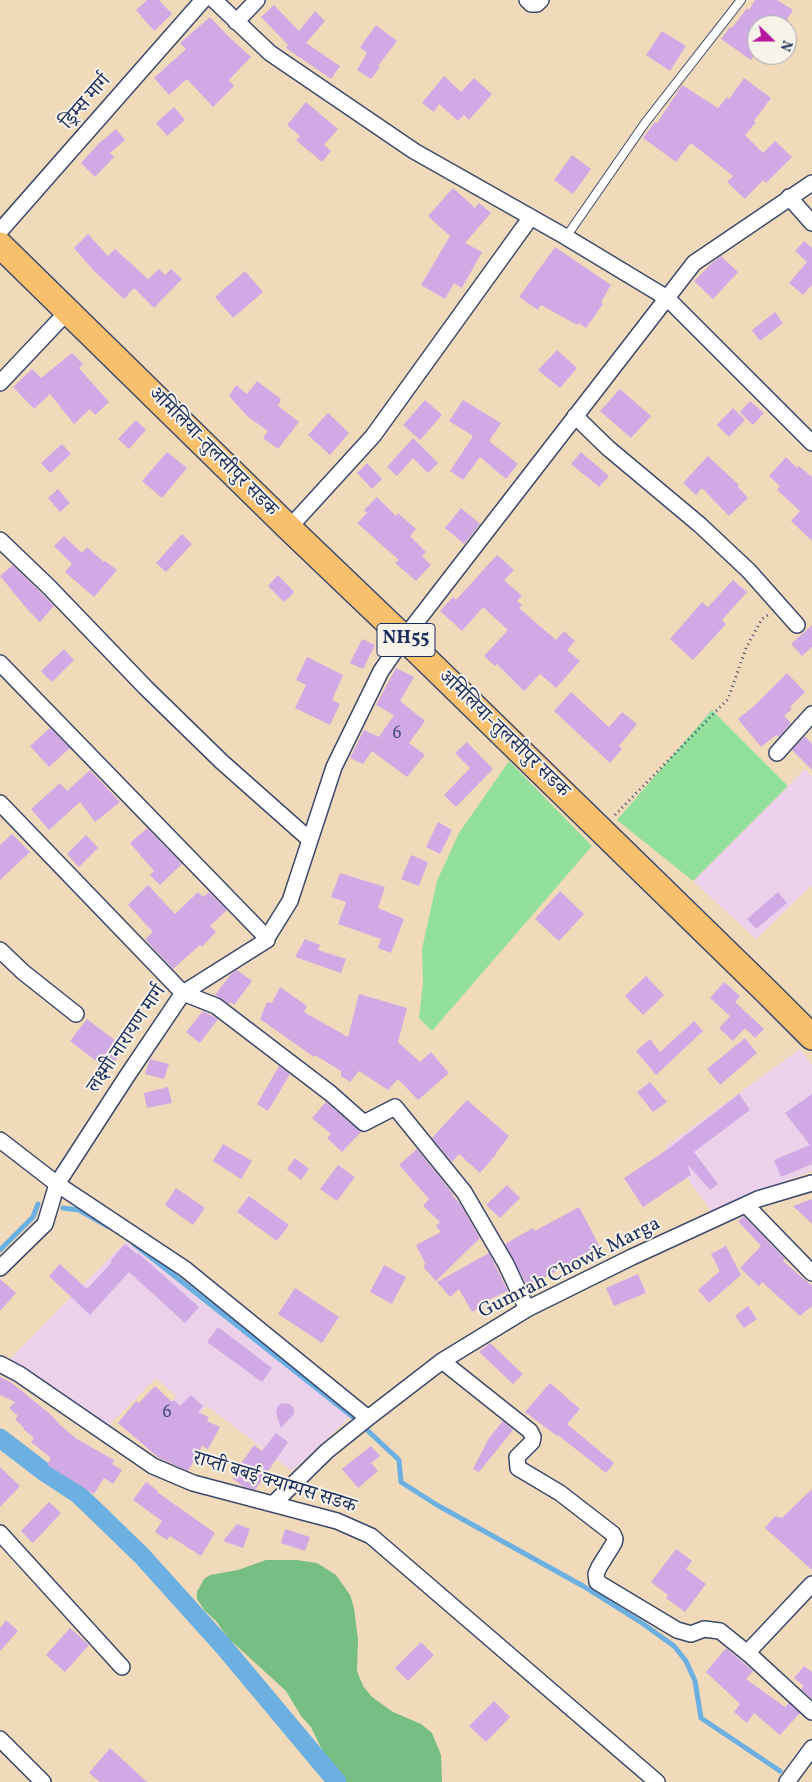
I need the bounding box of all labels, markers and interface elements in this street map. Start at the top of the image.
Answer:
north arrow [747,15,797,65]
text: N [775,37,796,54]
street label: ड्रिम्स मार्ग [57,71,117,135]
street label: अमिलिया-तुलसीपुर सडक [142,383,282,523]
road number: NH55 [377,624,435,656]
street label: अमिलिया-तुलसीपुर सडक [432,666,574,804]
house number: 6 [392,724,402,746]
street label: लक्ष्मी नारायण मार्ग [83,982,173,1098]
street label: Gumrah Chowk Marga [475,1213,665,1325]
house number: 6 [162,1403,172,1425]
street label: राप्ती बबई क्याम्पस सडक [189,1448,359,1520]

